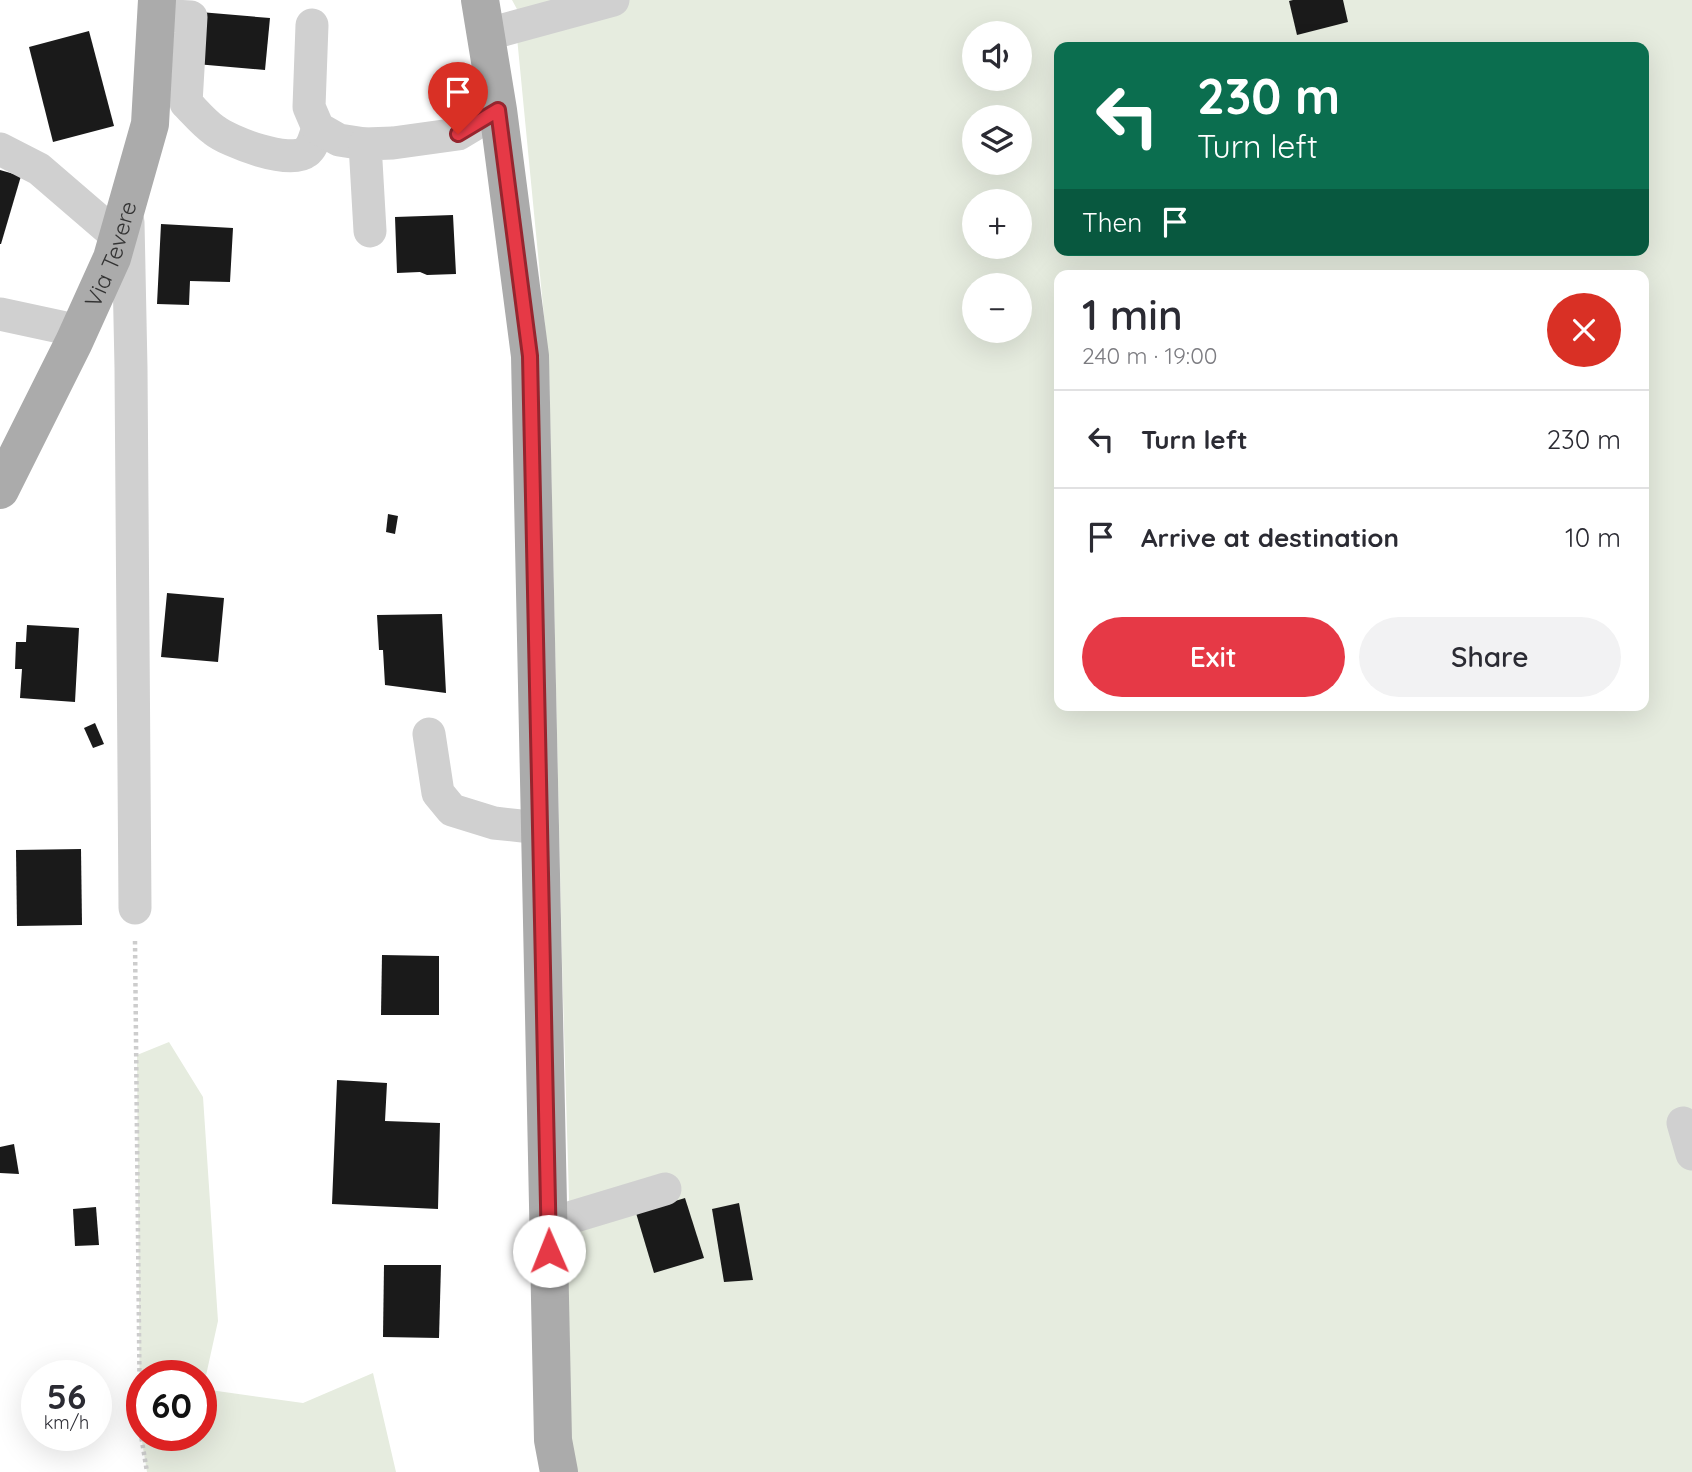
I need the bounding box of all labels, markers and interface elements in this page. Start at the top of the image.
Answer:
map controls [962,21,1032,343]
button: sound [962,21,1032,91]
pin [428,62,488,134]
text: 230 m [1197,65,1340,126]
icon: left [1082,70,1173,161]
icon: arrive [439,73,477,111]
button: layers [962,105,1032,175]
text: Turn left [1197,126,1318,166]
button: + [962,189,1032,259]
street label: Via Tevere [77,197,142,311]
icon: arrive [1156,203,1194,241]
text: Then [1082,206,1142,239]
button: − [962,273,1032,343]
text: 1 min [1082,288,1183,341]
button: close [1547,293,1621,367]
text: 240 m · 19:00 [1082,341,1218,370]
icon: left [1082,420,1120,458]
text: Turn left [1141,423,1248,456]
text: 230 m [1547,423,1621,456]
icon: arrive [1082,518,1120,556]
text: Arrive at destination [1141,521,1399,554]
text: 10 m [1565,521,1621,554]
button: Exit [1082,617,1345,697]
button: Share [1359,617,1621,697]
position arrow [512,1214,586,1288]
speed limit sign: 60 [126,1360,217,1451]
text: 56 [47,1374,86,1418]
text: km/h [44,1411,89,1434]

